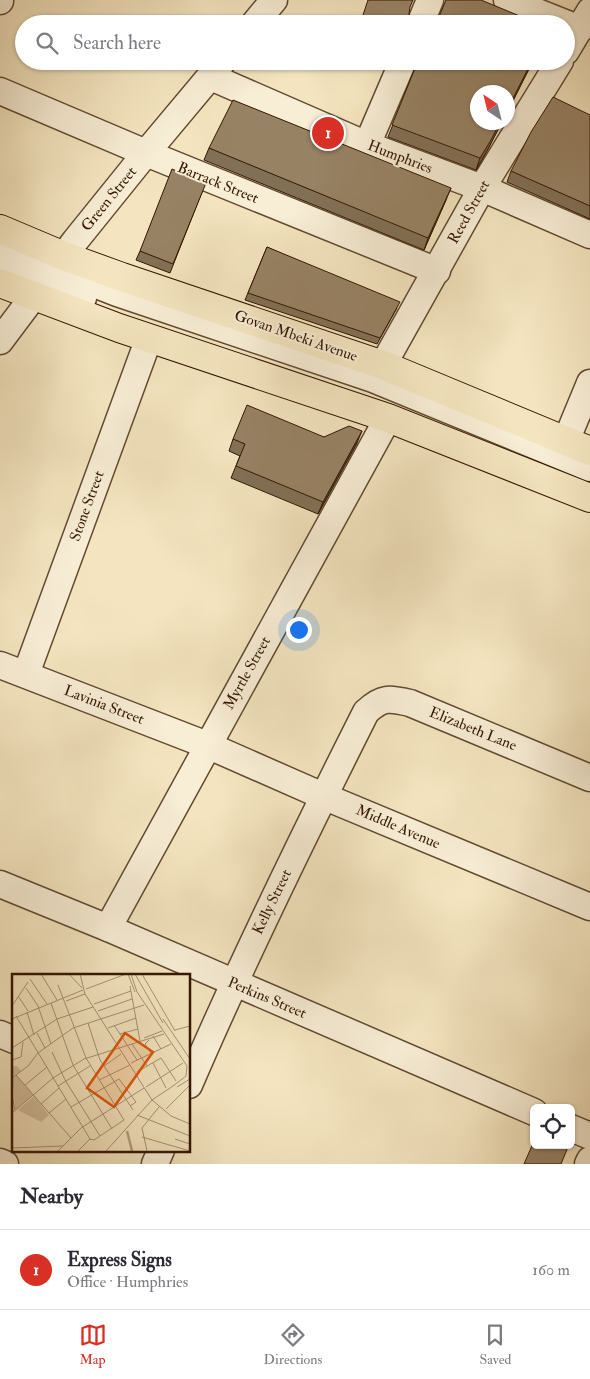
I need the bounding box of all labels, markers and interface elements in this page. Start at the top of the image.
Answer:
search box [15,15,575,70]
icon: search [33,29,61,57]
text: Search here [73,31,161,55]
north arrow [470,85,515,130]
pin: 1 [312,114,344,152]
street label: Humphries [365,136,435,179]
street label: Barrack Street [175,158,261,208]
street label: Green Street [77,163,141,235]
street label: Reed Street [444,177,494,247]
street label: Govan Mbeki Avenue [232,306,360,366]
street label: Stone Street [65,468,109,544]
your location [286,617,312,643]
street label: Myrtle Street [219,633,275,713]
street label: Lavinia Street [61,681,147,729]
street label: Elizabeth Lane [427,703,519,755]
street label: Middle Avenue [353,801,443,853]
street label: Kelly Street [248,866,296,938]
street label: Perkins Street [225,973,309,1023]
inset map [12,974,190,1152]
map controls [530,1104,575,1149]
button: locate [530,1104,575,1149]
text: Nearby [20,1183,83,1210]
text: Express Signs [67,1248,172,1272]
text: 1 [33,1260,39,1280]
text: 160 m [532,1260,570,1280]
text: Office · Humphries [67,1272,188,1292]
tab: Map [79,1321,107,1368]
tab: Directions [264,1321,322,1368]
tab: Saved [479,1321,511,1368]

